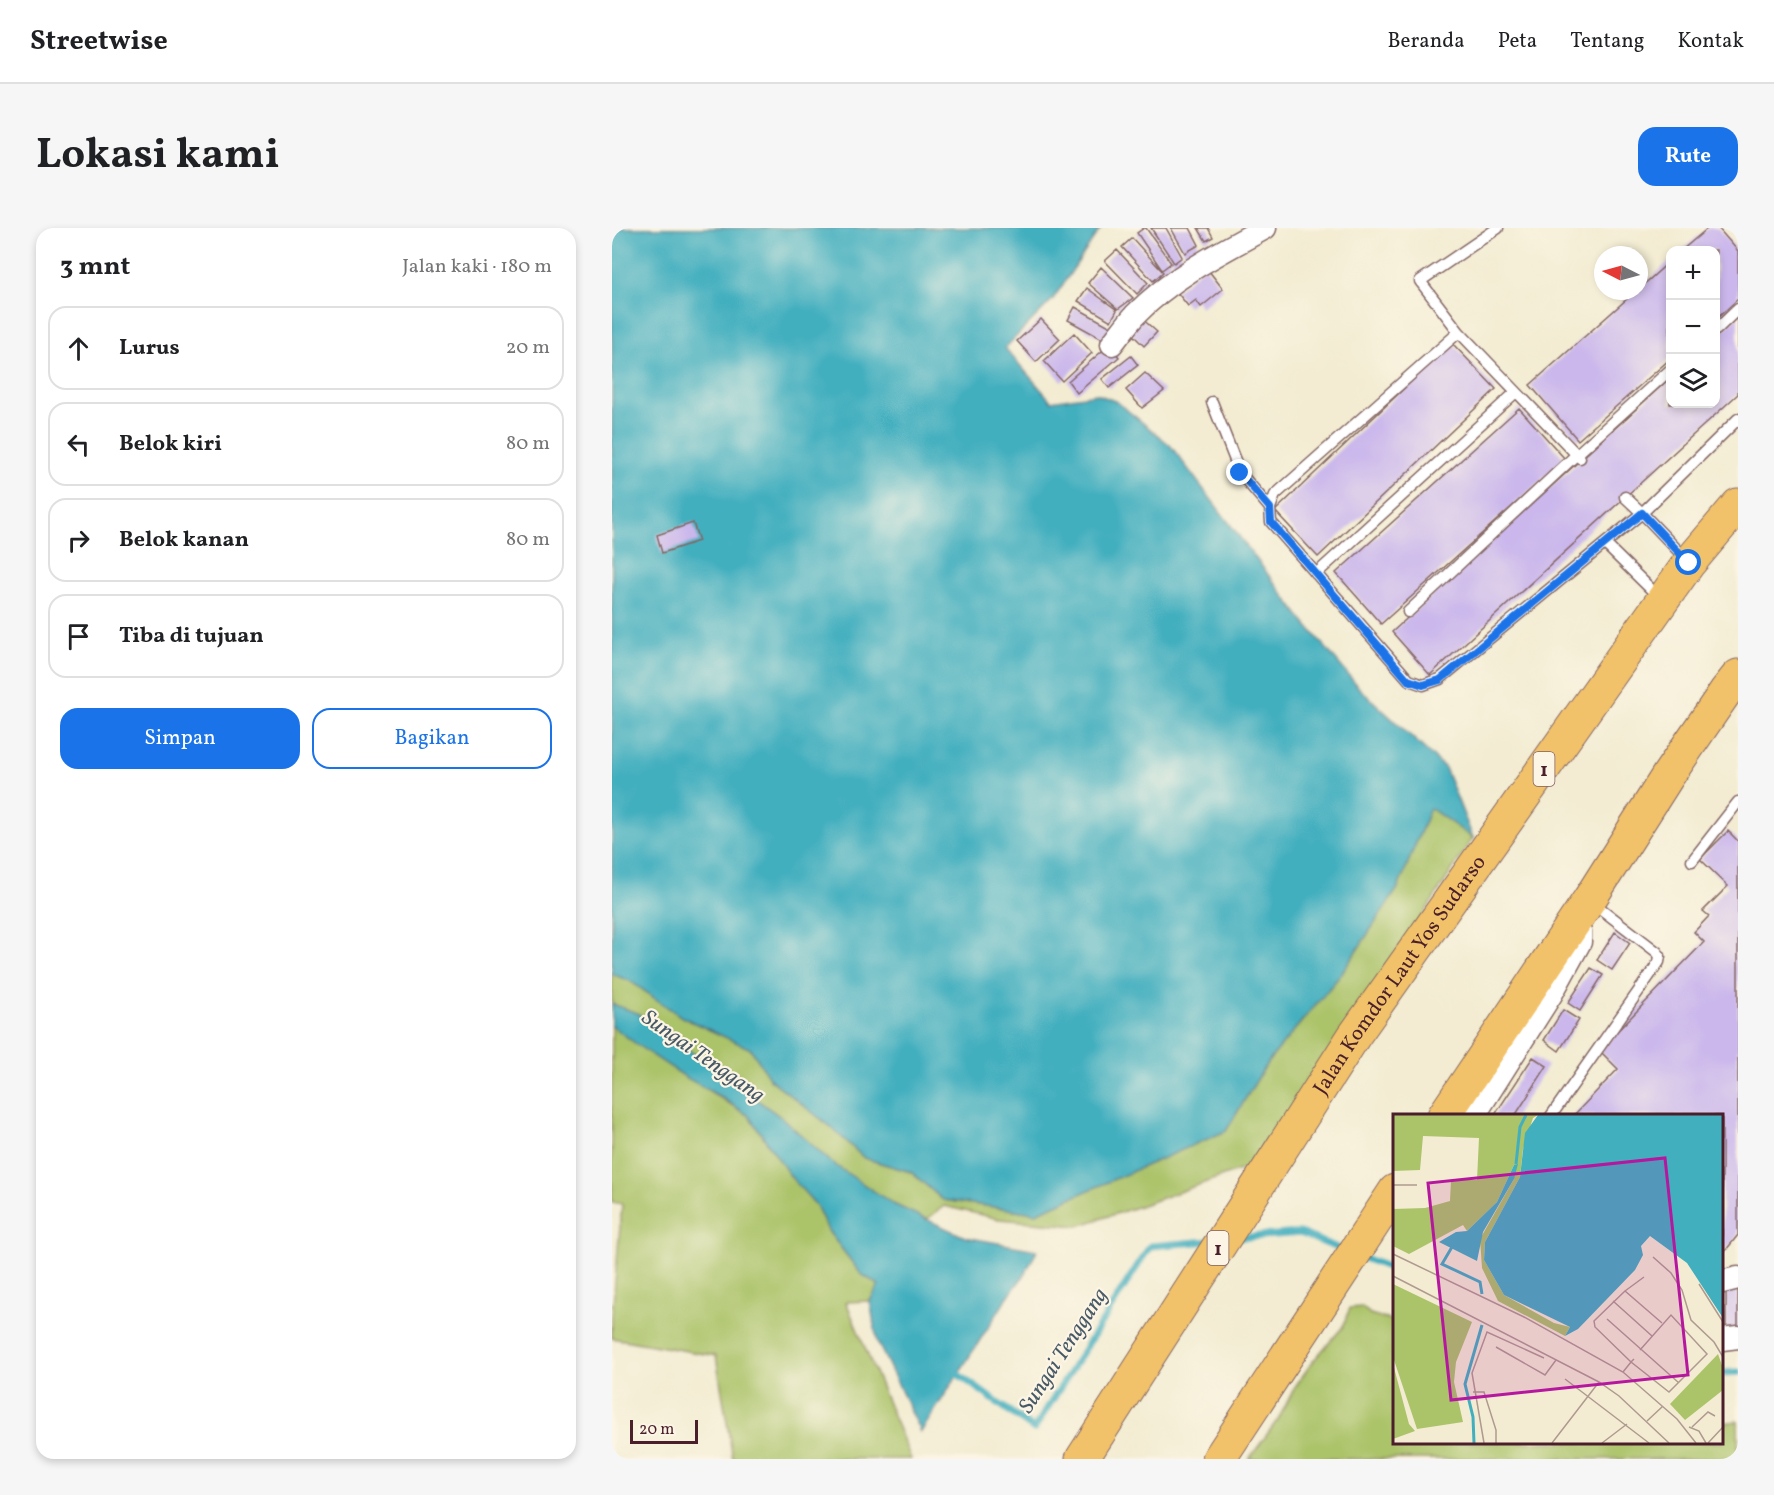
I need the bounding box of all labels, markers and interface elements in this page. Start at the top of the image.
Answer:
text: Streetwise [30,22,168,61]
text: Beranda [1387,27,1465,56]
text: Peta [1498,27,1537,56]
text: Tentang [1570,27,1645,56]
text: Kontak [1678,27,1744,56]
text: Lokasi kami [36,127,280,186]
button: Rute [1638,127,1738,186]
north arrow [1594,246,1648,300]
map controls [1666,246,1720,408]
button: + [1666,246,1720,300]
text: 3 mnt [60,249,130,285]
text: Jalan kaki · 180 m [402,253,552,281]
button: − [1666,300,1720,354]
icon: ahead [62,332,95,365]
text: Lurus [119,333,180,364]
text: 20 m [506,334,550,362]
button: layers [1666,354,1720,408]
icon: left [62,428,95,461]
text: Belok kiri [119,429,222,460]
text: 80 m [506,430,550,458]
route end [1226,459,1252,485]
icon: right [62,524,95,557]
text: Belok kanan [119,525,249,556]
text: 80 m [506,526,550,554]
route start [1675,549,1701,575]
icon: arrive [62,620,95,653]
text: Tiba di tujuan [119,621,264,652]
button: Simpan [60,708,300,769]
button: Bagikan [312,708,552,769]
road number: 1 [1534,752,1554,786]
street label: Jalan Komdor Laut Yos Sudarso [1307,850,1494,1101]
water label: Sungai Tenggang [635,1003,770,1111]
inset map [1393,1114,1723,1444]
road number: 1 [1208,1231,1228,1265]
water label: Sungai Tenggang [1012,1282,1116,1420]
scale bar [630,1417,698,1444]
text: 20 m [639,1419,674,1441]

